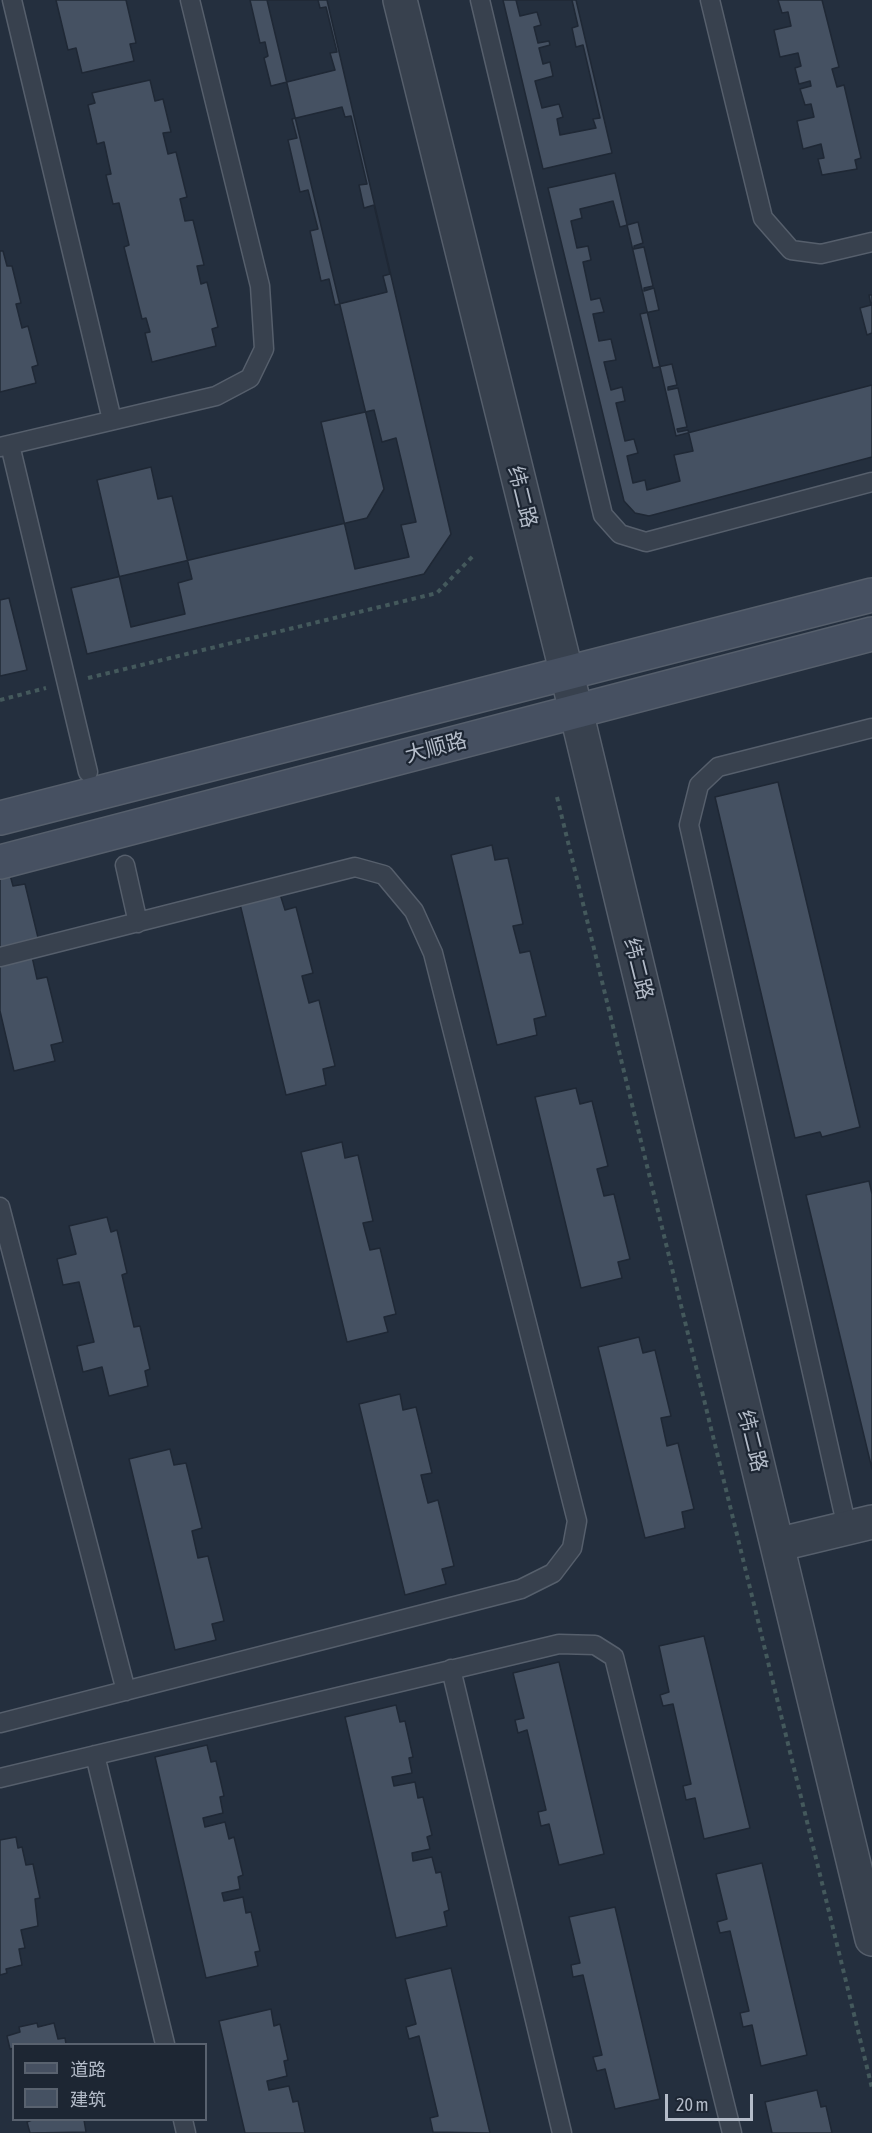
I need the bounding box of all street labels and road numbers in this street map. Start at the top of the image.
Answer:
street label: 纬二路 [502,463,542,531]
street label: 大顺路 [402,728,470,768]
street label: 纬二路 [618,935,658,1003]
street label: 纬二路 [732,1407,772,1475]

